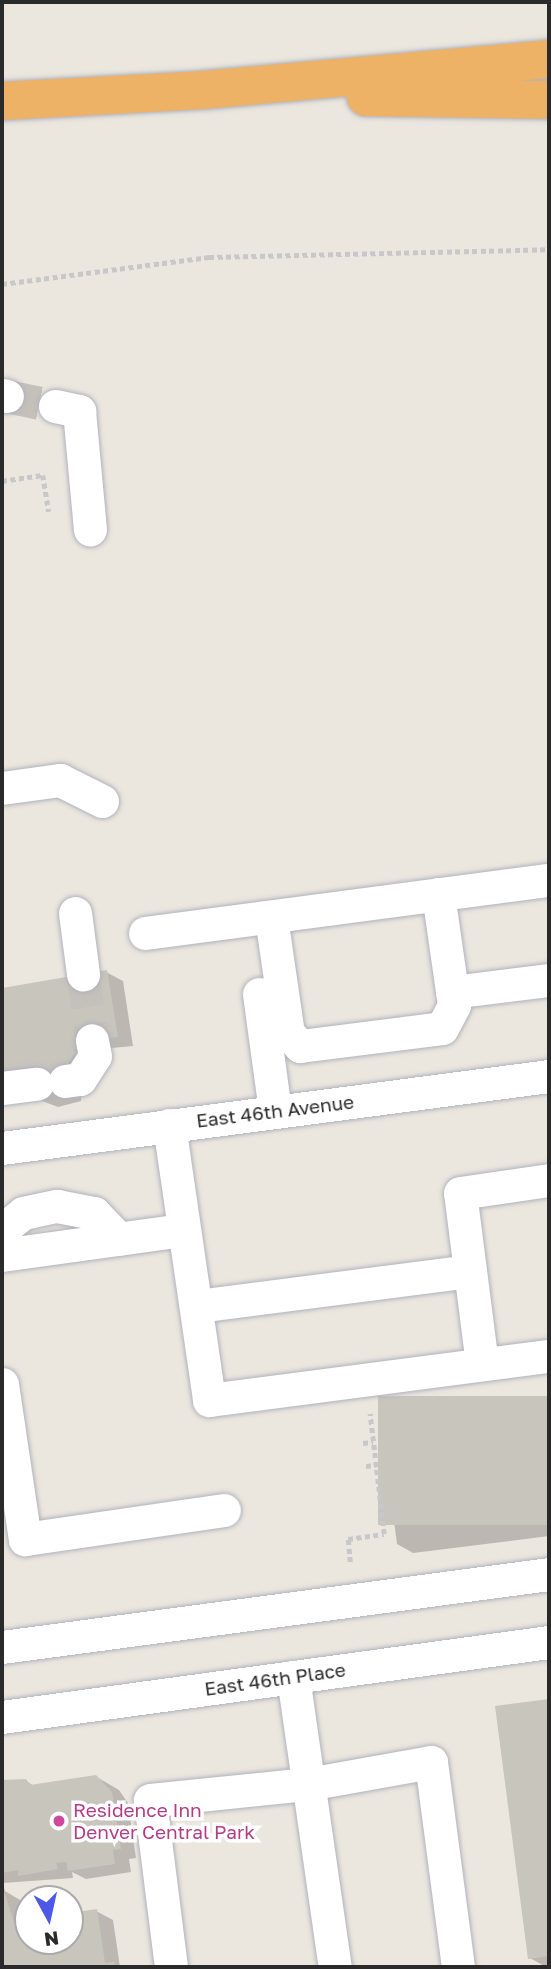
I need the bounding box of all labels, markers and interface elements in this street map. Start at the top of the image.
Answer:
street label: East 46th Avenue [195,1090,355,1132]
street label: East 46th Place [203,1658,347,1700]
place label: Residence Inn Denver Central Park [73,1799,255,1843]
marker: Residence Inn Denver Central Park [51,1813,67,1829]
north arrow [14,1885,84,1955]
text: N [43,1927,60,1952]

